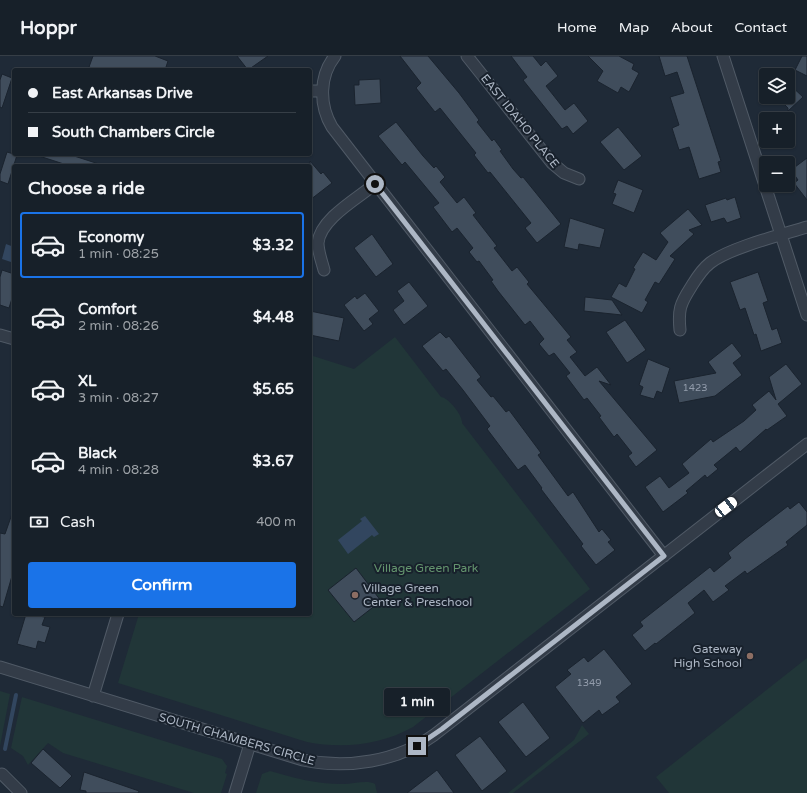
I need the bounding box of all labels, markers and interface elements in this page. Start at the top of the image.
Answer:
text: Hoppr [20,17,77,39]
text: Home [557,19,597,36]
text: Map [619,19,649,36]
text: About [671,19,713,36]
text: Contact [735,19,787,36]
map controls [759,68,795,192]
button: layers [759,68,795,104]
street label: EAST IDAHO PLACE [478,71,562,171]
text: East Arkansas Drive [52,84,193,102]
button: + [759,112,795,148]
text: South Chambers Circle [52,123,215,141]
button: − [759,156,795,192]
route start [366,175,384,193]
text: Choose a ride [28,177,145,199]
icon: car [30,227,66,263]
text: Economy [78,228,144,246]
text: $3.32 [253,236,294,254]
text: 1 min · 08:25 [78,246,159,262]
icon: car [30,299,66,335]
text: Comfort [78,300,137,318]
text: $4.48 [253,308,294,326]
text: 2 min · 08:26 [78,318,159,334]
icon: car [30,371,66,407]
text: XL [78,372,97,390]
text: $5.65 [253,380,294,398]
house number: 1423 [682,382,708,394]
text: 3 min · 08:27 [78,390,159,406]
icon: car [30,443,66,479]
text: Black [78,444,117,462]
text: $3.67 [253,452,294,470]
text: 4 min · 08:28 [78,462,159,478]
car [713,495,739,519]
icon: cash [28,511,50,533]
text: Cash [60,513,95,531]
text: 400 m [256,514,296,530]
park label: Village Green Park [374,561,479,575]
button: Confirm [28,562,296,608]
place label: Village Green Center & Preschool [363,581,472,609]
marker: Village Green Center & Preschool [350,590,360,600]
place label: Gateway High School [673,642,743,670]
marker: Gateway High School [745,651,755,661]
house number: 1349 [576,677,602,689]
callout: 1 min [384,688,450,716]
text: 1 min [400,694,434,710]
street label: SOUTH CHAMBERS CIRCLE [157,710,317,768]
route end [408,737,426,755]

